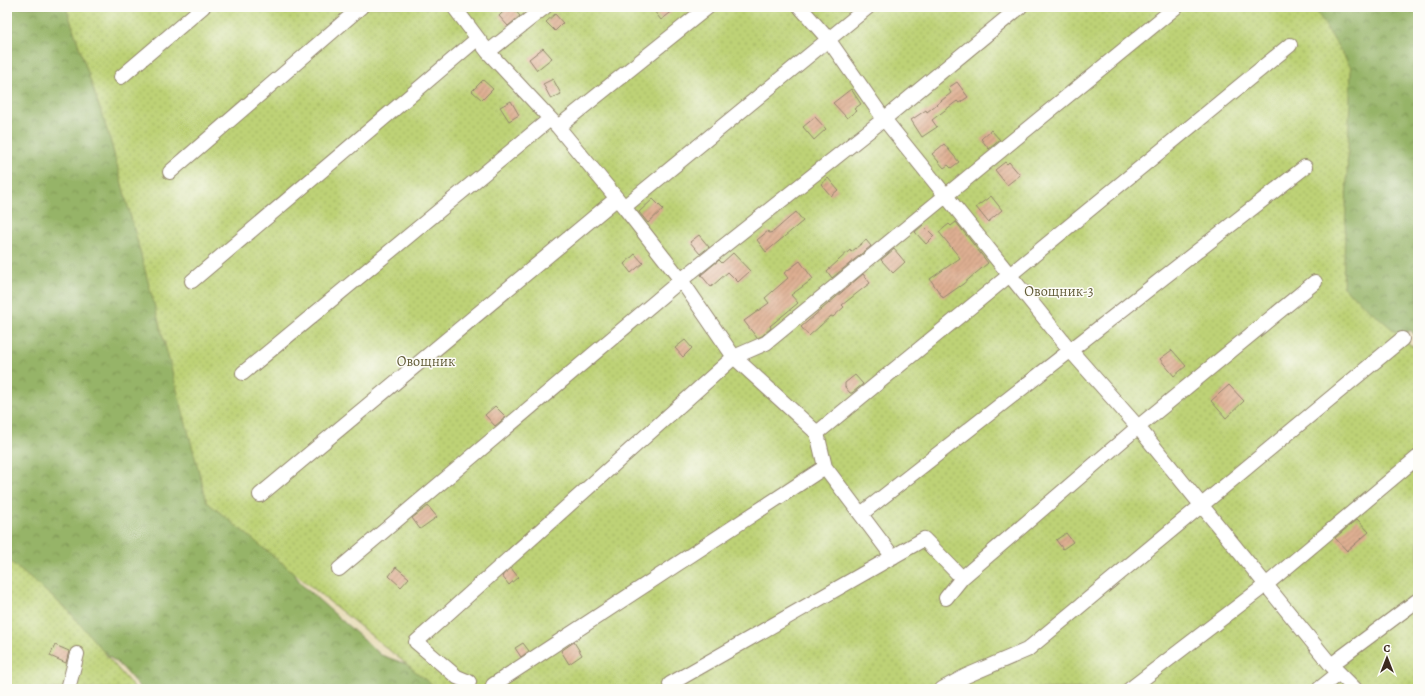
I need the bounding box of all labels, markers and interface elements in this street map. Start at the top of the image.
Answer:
park label: Овощник-3 [1024,282,1094,301]
park label: Овощник [397,352,455,371]
north arrow [1367,638,1407,678]
text: С [1384,641,1391,656]

